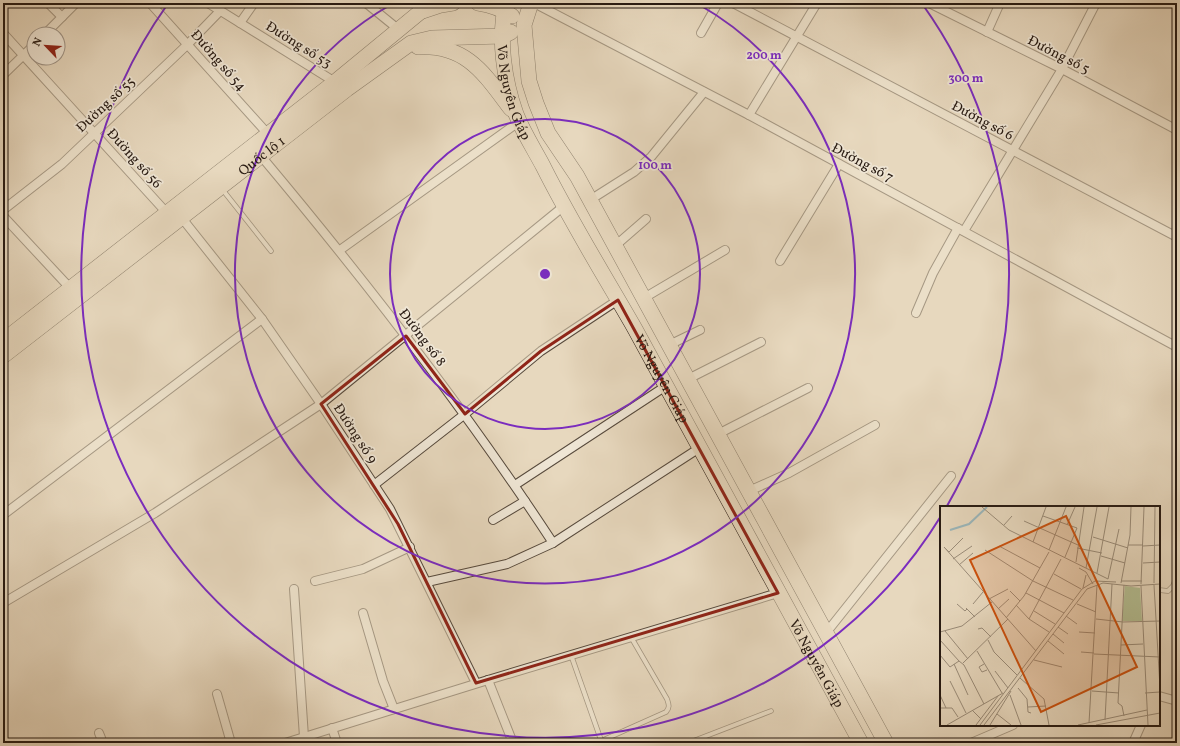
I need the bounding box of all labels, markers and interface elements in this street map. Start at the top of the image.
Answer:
street label: Đường số 53 [261,17,335,73]
north arrow [26,26,66,66]
street label: Đường số 54 [186,26,250,96]
street label: Đường số 5 [1024,32,1093,79]
text: N [30,36,47,49]
street label: Võ Nguyên Giáp [491,44,535,144]
text: 200 m [746,48,782,64]
text: 300 m [949,71,984,87]
street label: Đường số 55 [72,73,140,137]
street label: Đường số 6 [948,97,1017,146]
street label: Đường số 56 [102,125,166,193]
street label: Quốc lộ 1 [235,132,290,181]
street label: Đường số 7 [828,139,897,188]
text: 100 m [638,158,672,174]
centre of rings [538,267,552,281]
street label: Đường số 8 [394,305,450,371]
street label: Võ Nguyên Giáp [629,331,693,427]
street label: Đường số 9 [328,400,381,468]
inset map [940,506,1160,726]
street label: Võ Nguyên Giáp [784,616,848,711]

